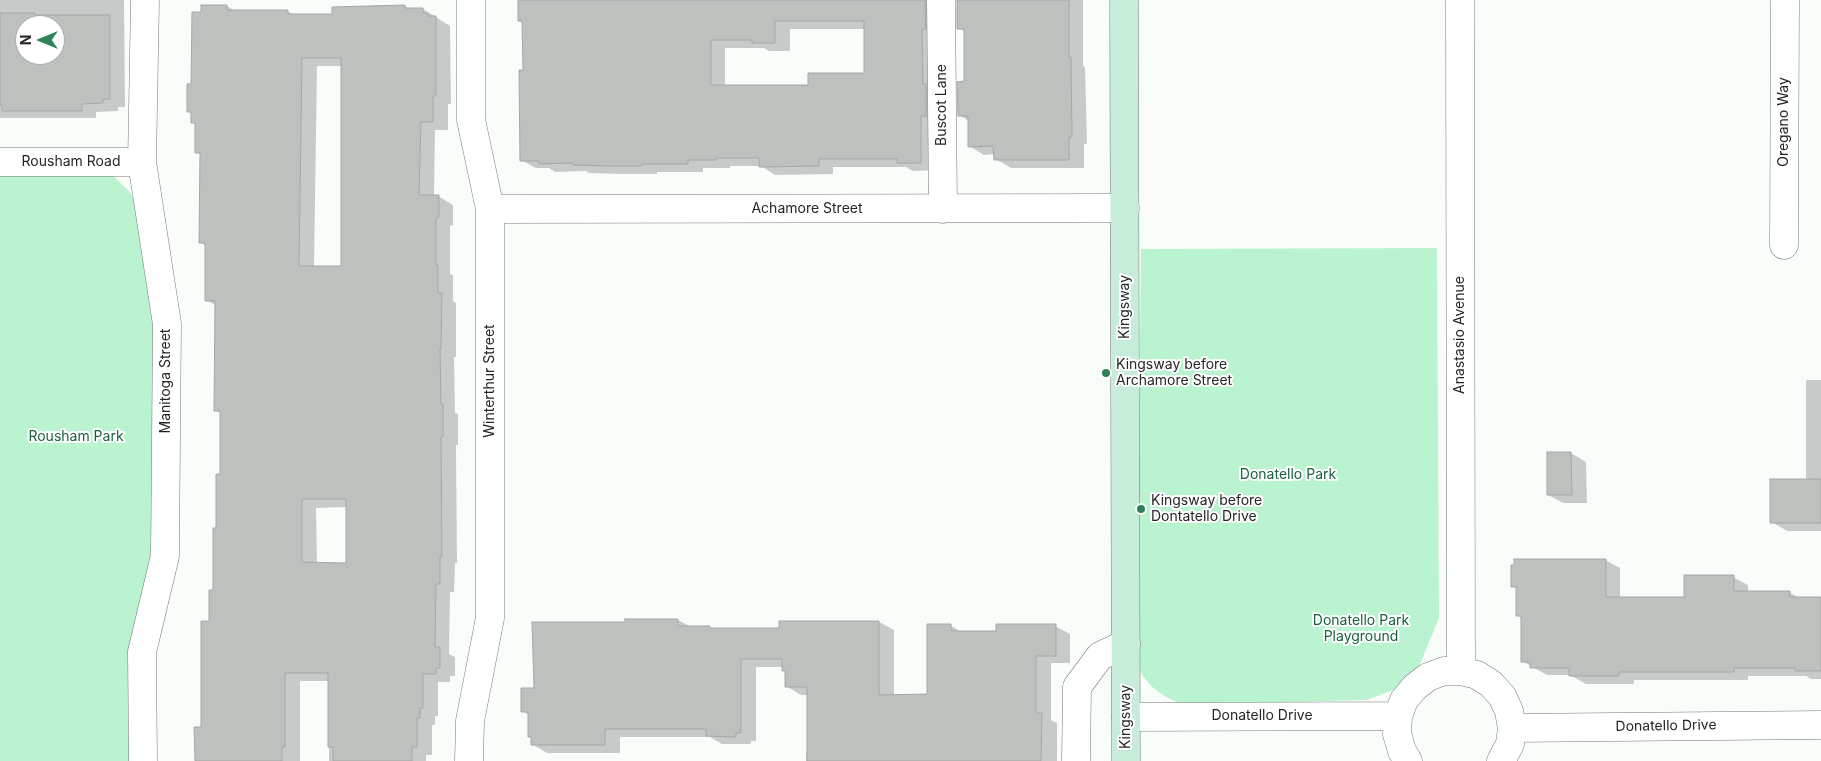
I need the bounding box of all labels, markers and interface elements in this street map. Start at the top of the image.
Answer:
north arrow [15,15,65,65]
text: N [17,35,34,45]
street label: Buscot Lane [934,64,950,146]
street label: Oregano Way [1776,77,1792,167]
street label: Rousham Road [22,154,120,170]
street label: Achamore Street [751,201,863,217]
street label: Kingsway [1117,275,1133,339]
street label: Anastasio Avenue [1452,276,1468,394]
street label: Winterthur Street [482,324,498,438]
street label: Manitoga Street [158,329,174,433]
place label: Kingsway before Archamore Street [1116,357,1232,390]
marker: Kingsway before Archamore Street [1100,367,1112,379]
park label: Rousham Park [28,429,124,445]
park label: Donatello Park [1240,467,1336,483]
place label: Kingsway before Dontatello Drive [1151,493,1262,526]
marker: Kingsway before Dontatello Drive [1135,503,1147,515]
park label: Donatello Park Playground [1313,613,1409,646]
street label: Kingsway [1118,685,1134,749]
street label: Donatello Drive [1211,708,1313,724]
street label: Donatello Drive [1615,717,1717,735]

